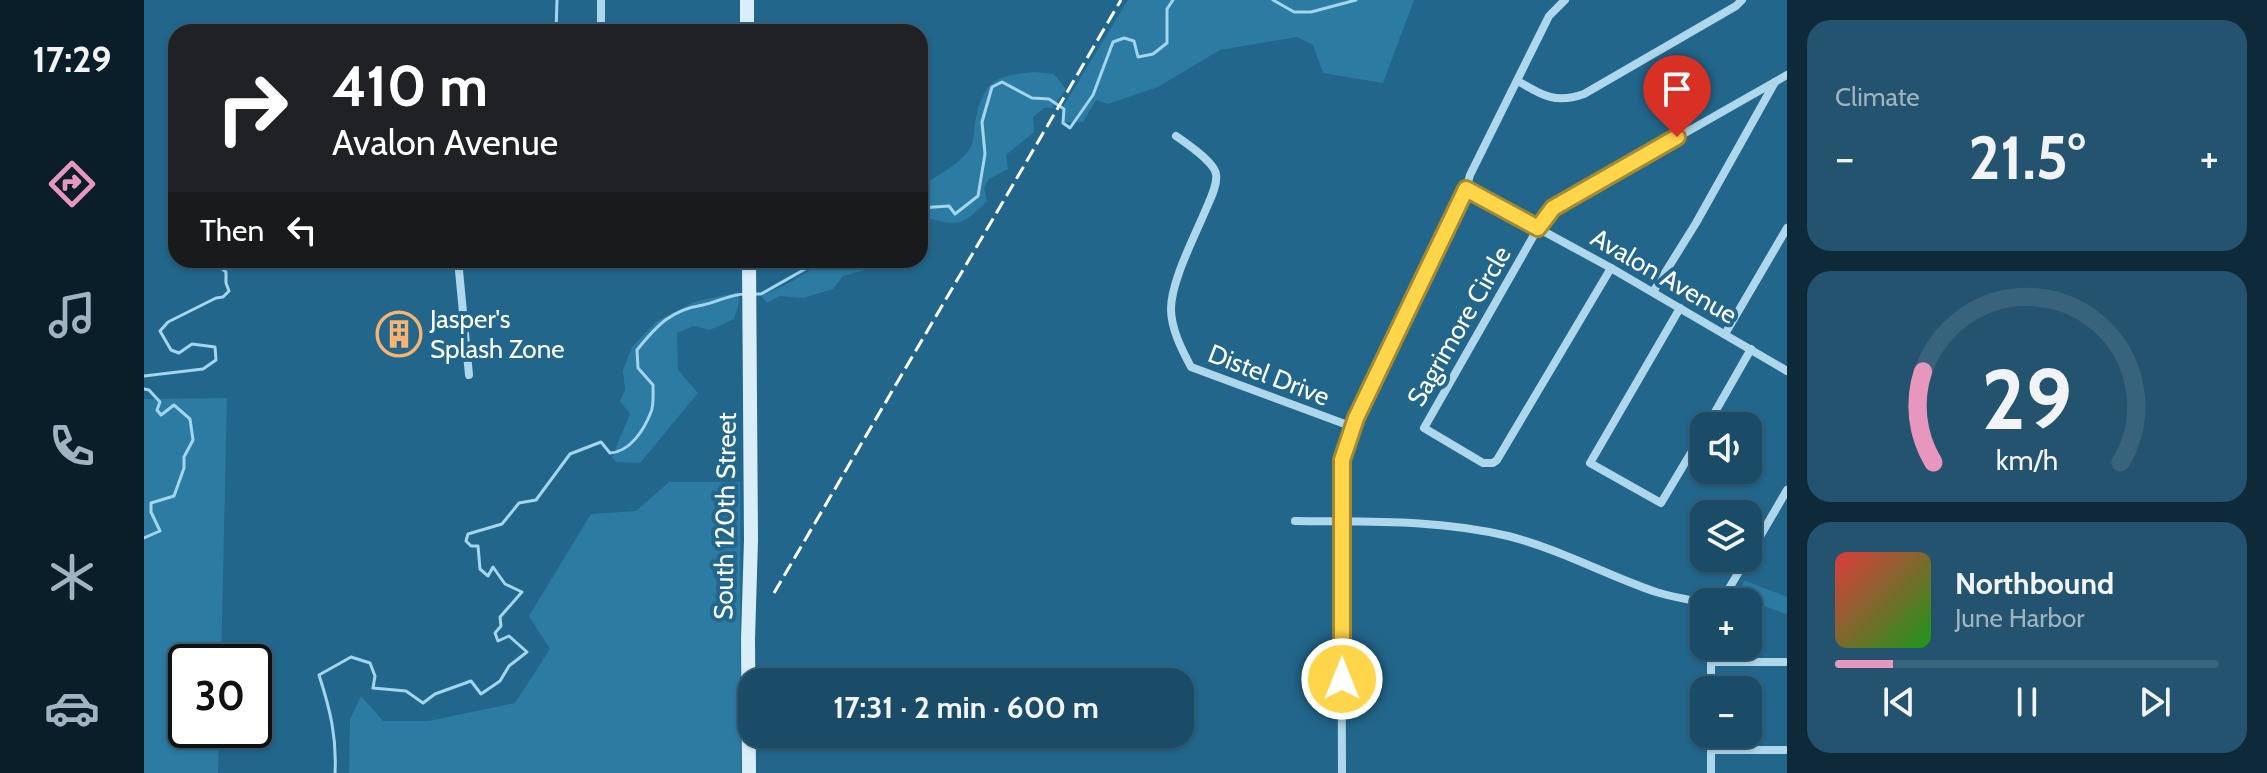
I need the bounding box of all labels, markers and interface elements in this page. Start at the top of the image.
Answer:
text: 17:29 [33,37,111,81]
text: 410 m [332,52,488,120]
pin [1643,55,1711,137]
icon: right [200,56,304,160]
icon: arrive [1655,67,1699,111]
text: Climate [1835,81,1920,113]
text: Avalon Avenue [332,120,558,164]
text: 21.5° [1969,121,2085,194]
text: − [1835,131,1854,184]
text: + [2200,131,2219,184]
icon: directions [44,156,100,212]
icon: left [280,208,324,252]
text: Then [200,212,264,249]
street label: Avalon Avenue [1585,221,1743,331]
street label: Sagrimore Circle [1400,240,1518,412]
icon: music [44,287,100,343]
place label: Jasper's Splash Zone [429,303,565,365]
building icon: Jasper's Splash Zone [375,310,423,358]
street label: Distel Drive [1204,337,1334,413]
text: 29 [1982,348,2072,449]
street label: South 120th Street [707,412,743,620]
map controls [1690,412,1762,748]
button: sound [1690,412,1762,484]
icon: phone [44,418,100,474]
text: km/h [1996,442,2058,477]
button: layers [1690,500,1762,572]
icon: climate [44,549,100,605]
text: Northbound [1955,565,2114,602]
button: + [1690,588,1762,660]
text: June Harbor [1955,602,2084,634]
position arrow [1300,637,1384,721]
speed limit sign: 30 [168,644,272,748]
button: − [1690,676,1762,748]
icon: car [44,680,100,736]
icon: previous [1877,680,1921,724]
icon: pause [2005,680,2049,724]
icon: next [2133,680,2177,724]
text: 17:31 · 2 min · 600 m [833,689,1099,726]

